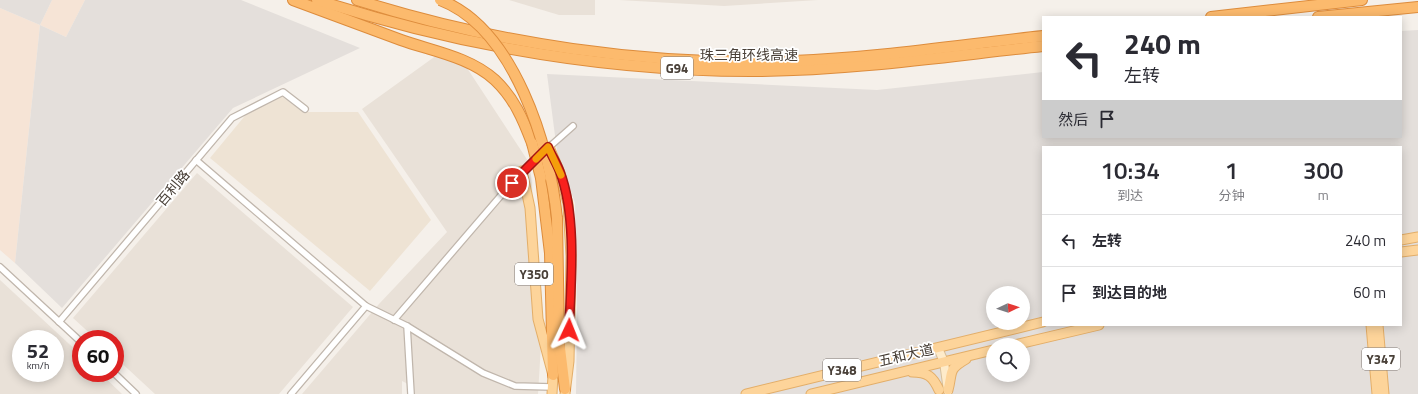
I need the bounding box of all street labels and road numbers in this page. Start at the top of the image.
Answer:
street label: 珠三角环线高速 [700,44,798,65]
road number: G94 [661,57,693,79]
street label: 百利路 [151,165,194,211]
road number: Y350 [515,263,553,285]
street label: 五和大道 [876,338,936,371]
road number: Y347 [1362,348,1400,370]
road number: Y348 [823,359,861,381]

